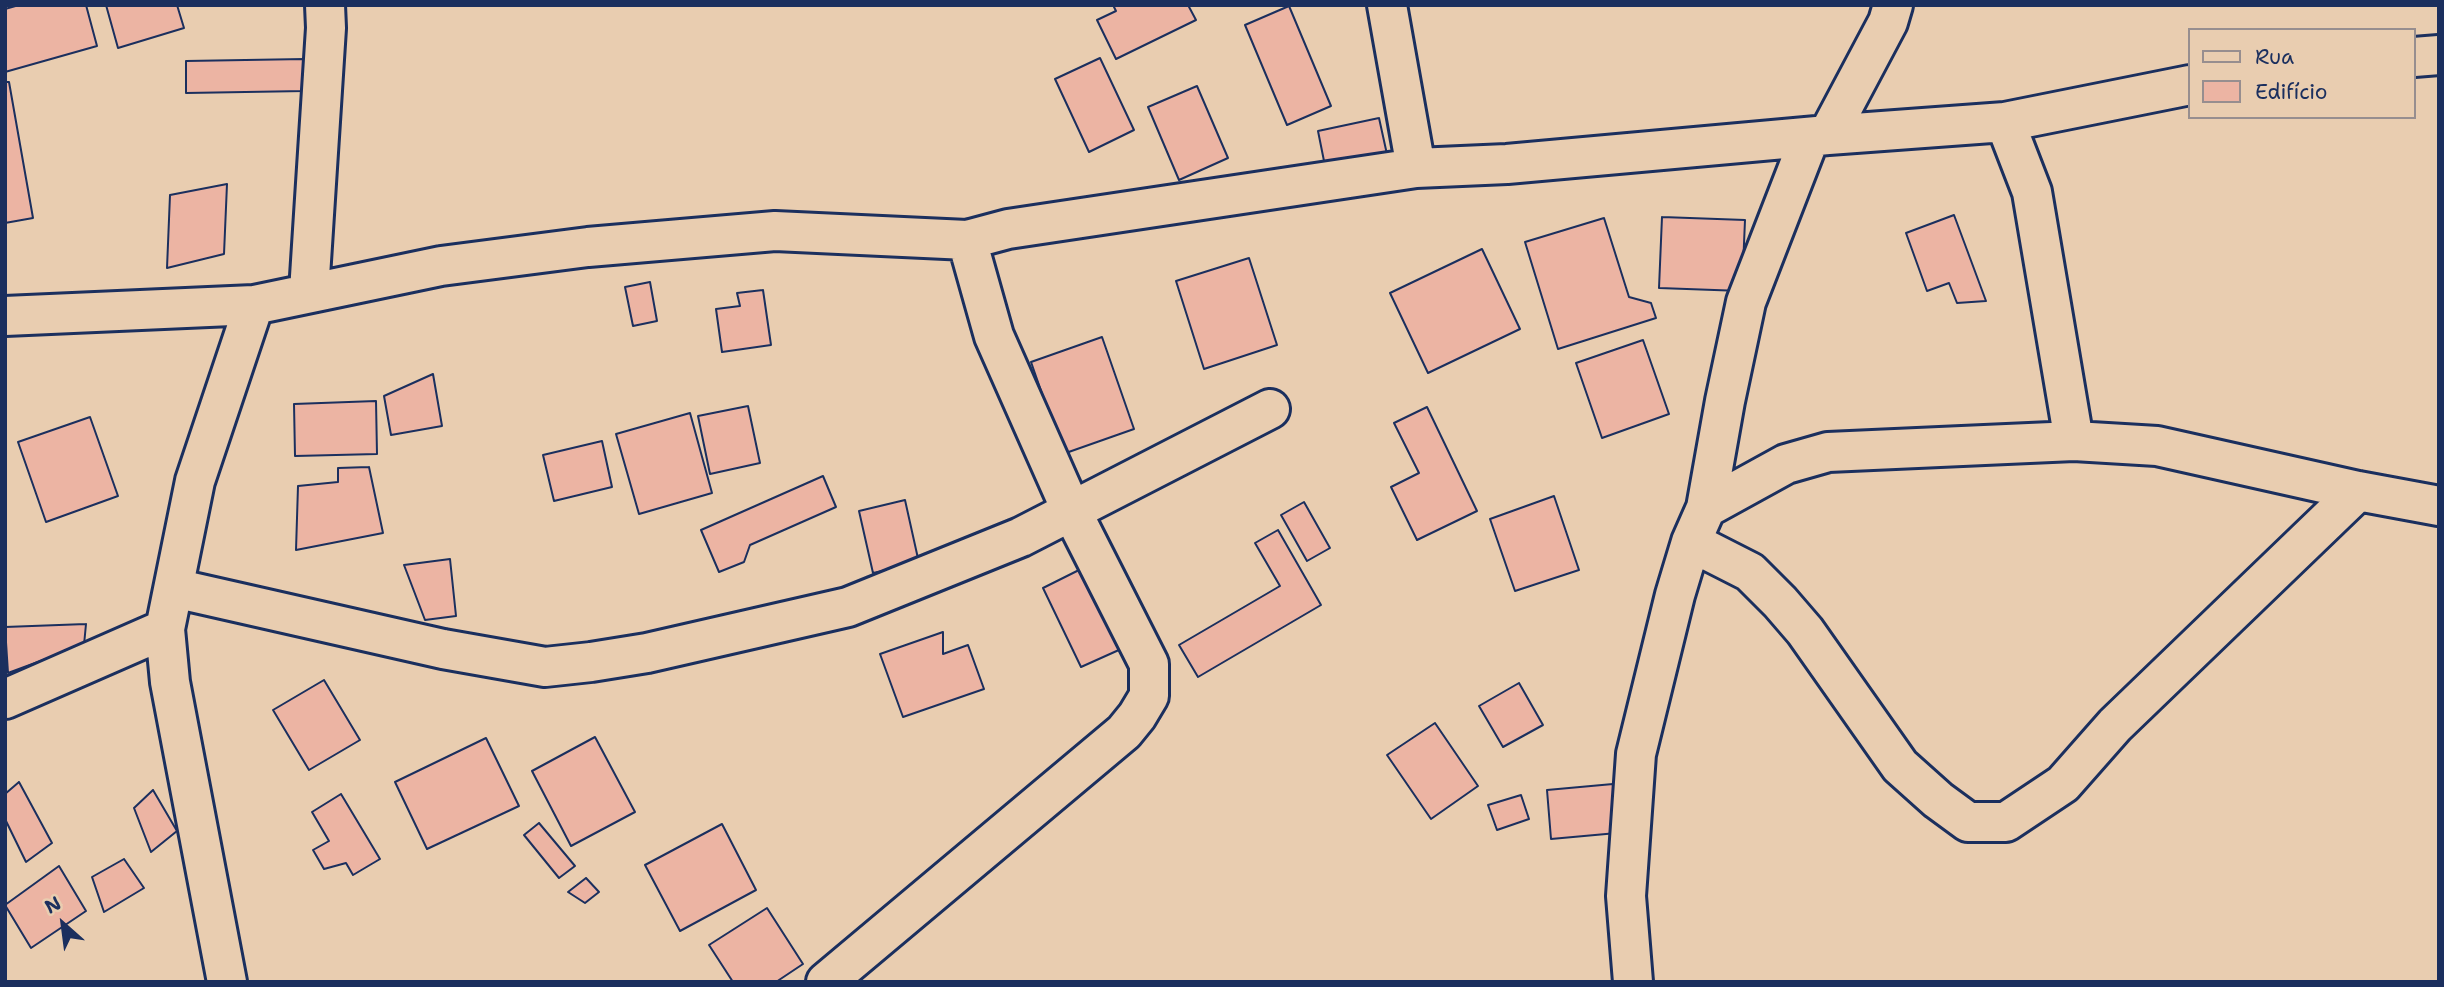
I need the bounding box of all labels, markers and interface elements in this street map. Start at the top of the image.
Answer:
legend [2188,28,2416,119]
text: Rua [2255,43,2294,71]
text: Edifício [2255,78,2327,106]
north arrow [28,889,98,959]
text: N [40,890,65,920]

